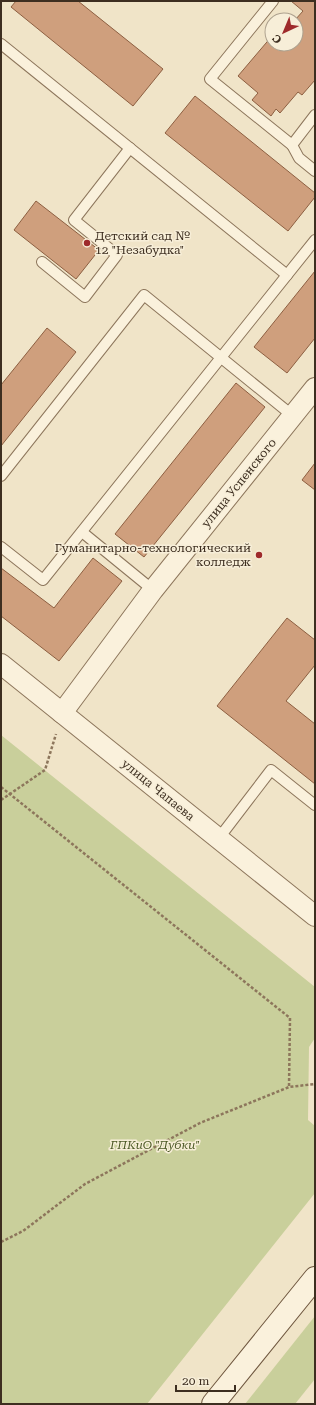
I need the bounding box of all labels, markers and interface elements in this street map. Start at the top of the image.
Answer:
north arrow [264,12,304,52]
text: С [270,31,285,46]
place label: Детский сад № 12 "Незабудка" [95,229,190,257]
marker: Детский сад № 12 "Незабудка" [82,238,92,248]
street label: улица Успенского [199,436,279,530]
place label: Гуманитарно-технологический колледж [55,541,251,569]
marker: Гуманитарно-технологический колледж [254,550,264,560]
street label: улица Чапаева [119,756,198,824]
park label: ГПКиО "Дубки" [109,1138,200,1152]
scale bar [176,1367,235,1393]
text: 20 m [182,1374,209,1388]

